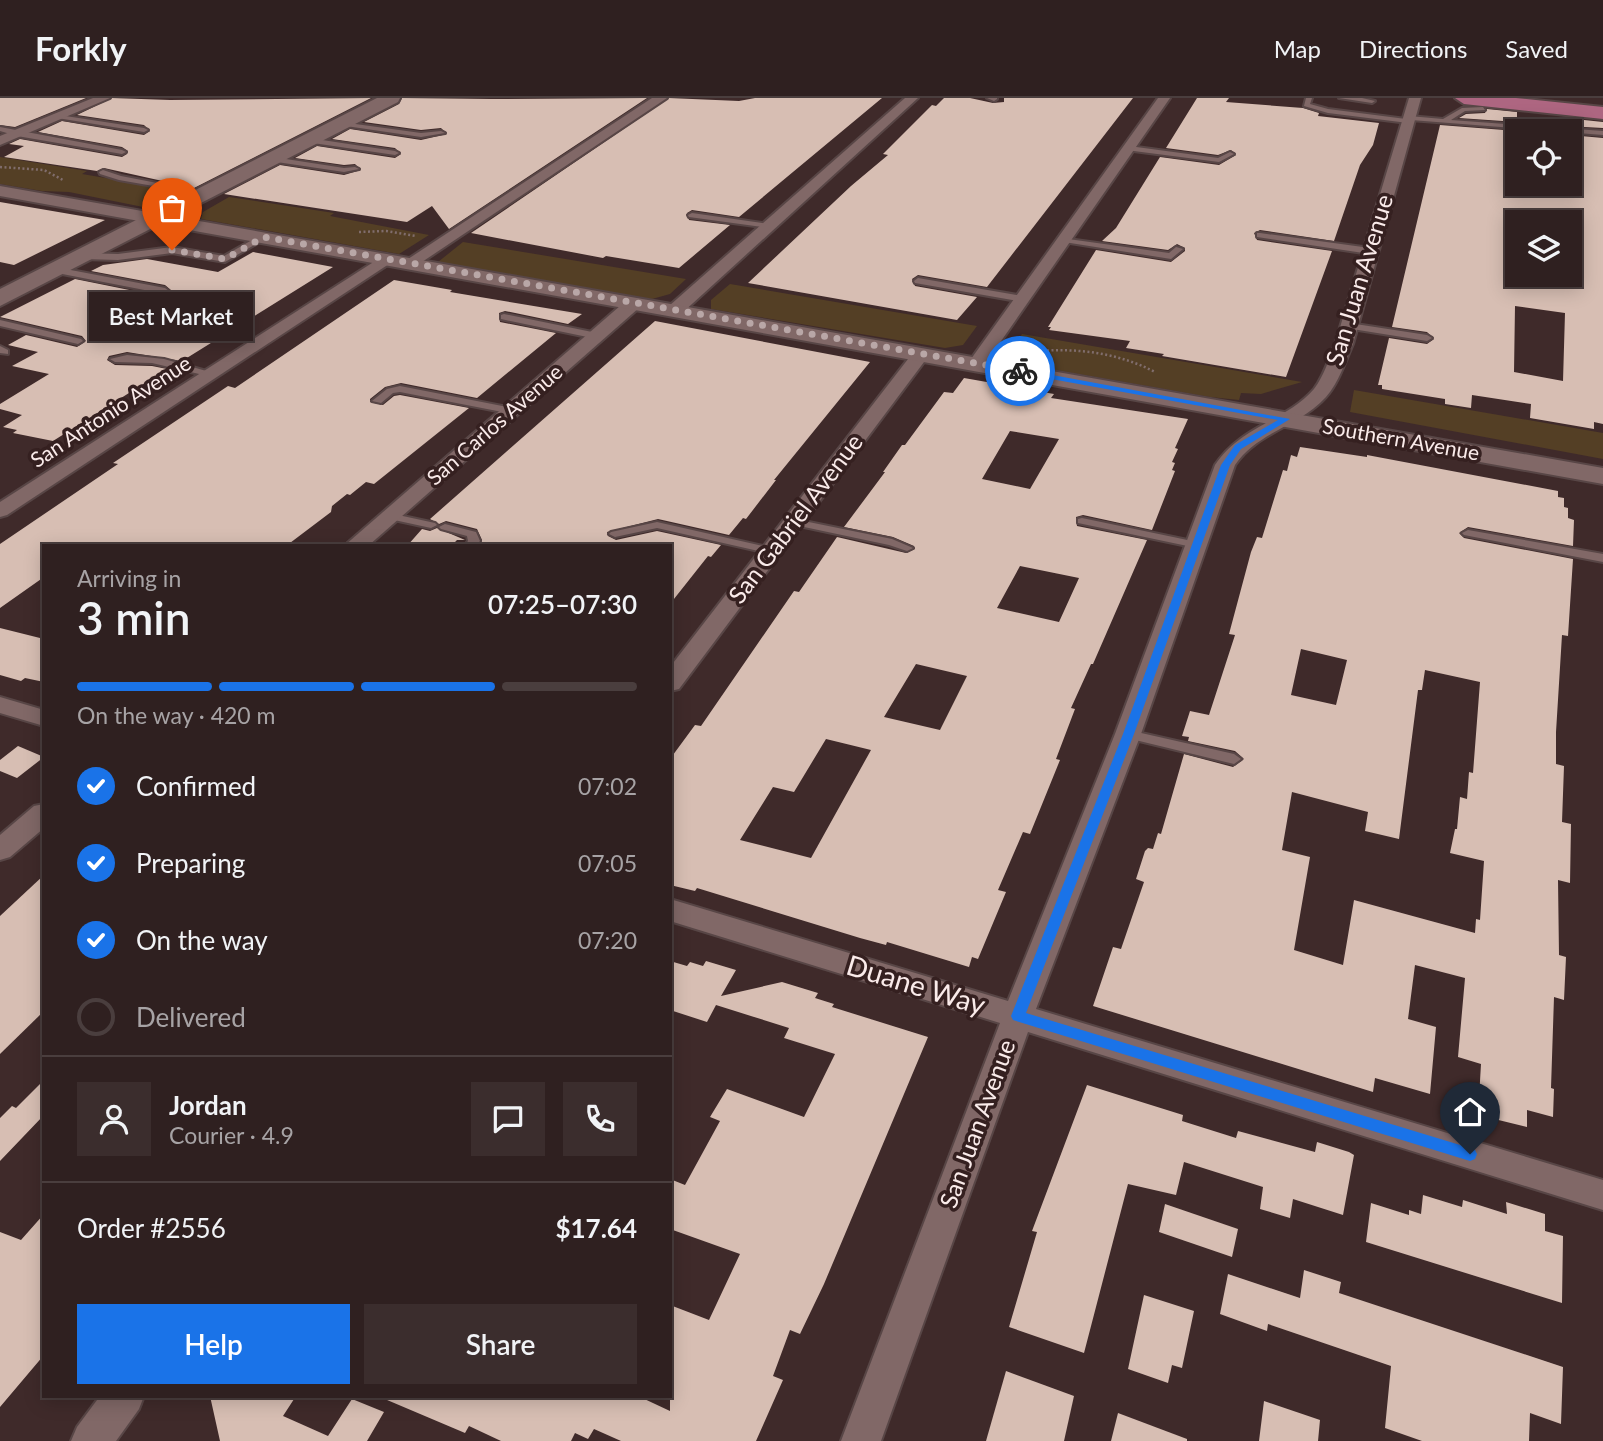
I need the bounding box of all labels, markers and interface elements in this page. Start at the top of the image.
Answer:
text: Forkly [35,28,127,68]
text: Map [1274,34,1321,63]
text: Directions [1359,34,1467,63]
text: Saved [1505,34,1568,63]
map controls [1505,119,1582,287]
button: locate [1505,119,1582,196]
pin [142,178,202,250]
icon: bag [153,189,191,227]
street label: San Juan Avenue [1319,191,1398,368]
button: layers [1505,210,1582,287]
callout: Best Market [90,292,254,341]
text: Best Market [109,302,233,330]
courier [985,336,1055,406]
street label: San Antonio Avenue [25,350,195,472]
icon: bike [1001,352,1039,390]
street label: San Carlos Avenue [421,358,567,489]
street label: Southern Avenue [1321,412,1482,465]
street label: San Gabriel Avenue [722,428,868,609]
text: Arriving in [77,564,181,592]
text: 07:25–07:30 [488,588,637,620]
text: 3 min [77,590,191,645]
text: On the way · 420 m [77,701,276,729]
icon: check [77,767,115,805]
text: Confirmed [136,770,256,802]
text: 07:02 [578,772,637,800]
icon: check [77,844,115,882]
text: Preparing [136,847,245,879]
text: 07:05 [578,849,637,877]
icon: check [77,921,115,959]
text: On the way [136,924,268,956]
text: 07:20 [578,926,637,954]
street label: Duane Way [843,947,990,1021]
text: Delivered [136,1001,246,1033]
street label: San Juan Avenue [933,1035,1020,1212]
button: person [77,1082,151,1156]
button: chat [471,1082,545,1156]
button: phone [563,1082,637,1156]
pin [1440,1082,1500,1154]
text: Jordan [169,1089,247,1121]
icon: home [1451,1093,1489,1131]
text: Courier · 4.9 [169,1121,294,1149]
text: Order #2556 [77,1212,226,1244]
text: $17.64 [555,1212,637,1244]
button: Help [77,1304,350,1384]
button: Share [364,1304,637,1384]

